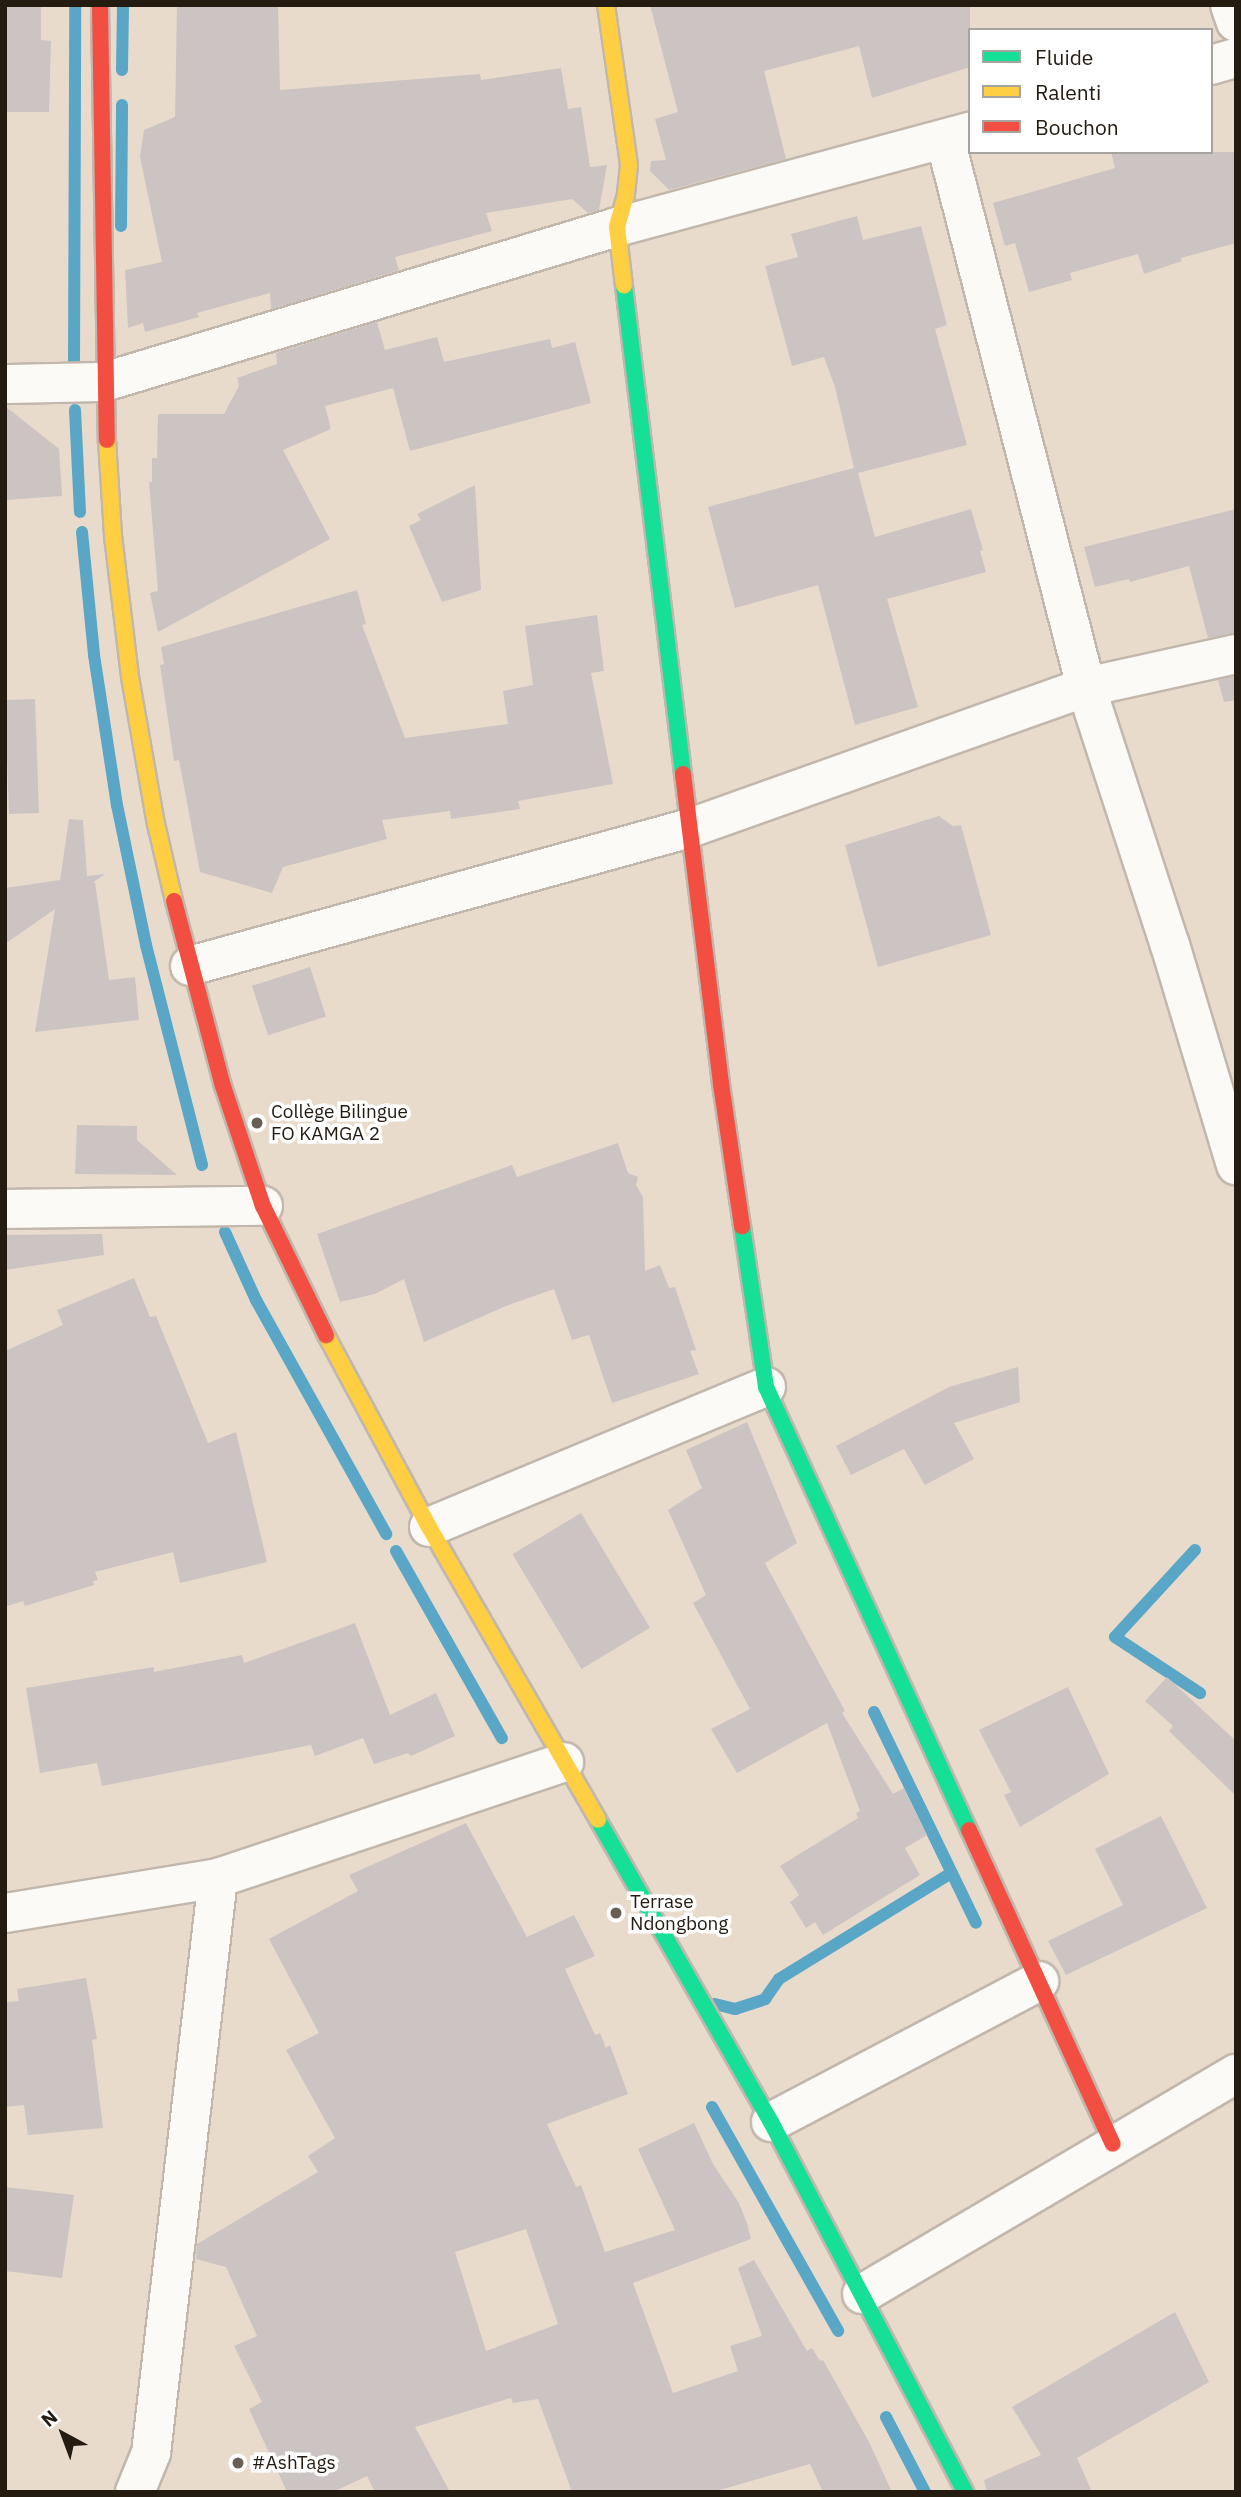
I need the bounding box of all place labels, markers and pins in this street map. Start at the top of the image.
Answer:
place label: Collège Bilingue FO KAMGA 2 [271,1101,408,1145]
marker: Collège Bilingue FO KAMGA 2 [249,1115,265,1131]
place label: Terrase Ndongbong [630,1891,728,1935]
marker: Terrase Ndongbong [608,1905,624,1921]
place label: #AshTags [252,2452,336,2474]
marker: #AshTags [230,2455,246,2471]

